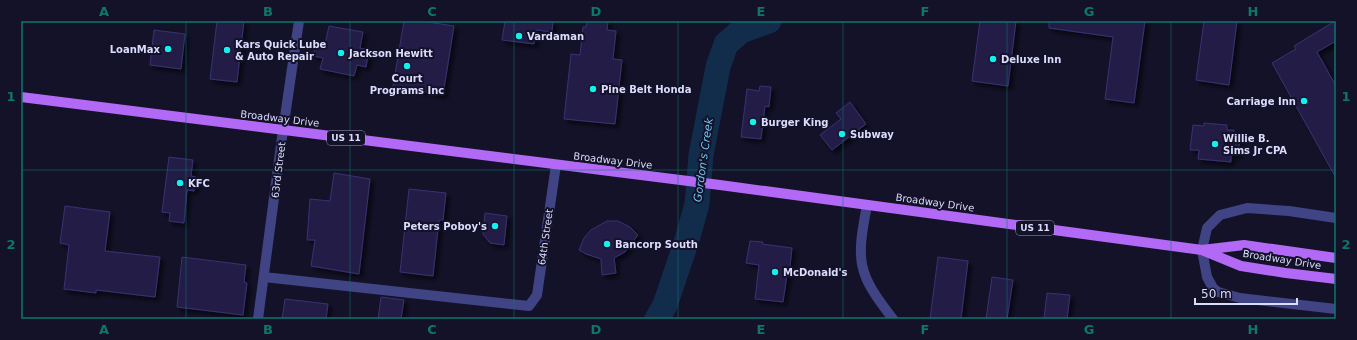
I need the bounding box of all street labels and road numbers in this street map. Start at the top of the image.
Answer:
street label: Broadway Drive [240,108,320,129]
road number: US 11 [327,131,365,145]
street label: 63rd Street [270,141,287,199]
street label: Broadway Drive [573,150,653,171]
street label: Broadway Drive [895,192,975,213]
street label: 64th Street [536,208,555,266]
road number: US 11 [1016,221,1054,235]
street label: Broadway Drive [1242,248,1322,271]

